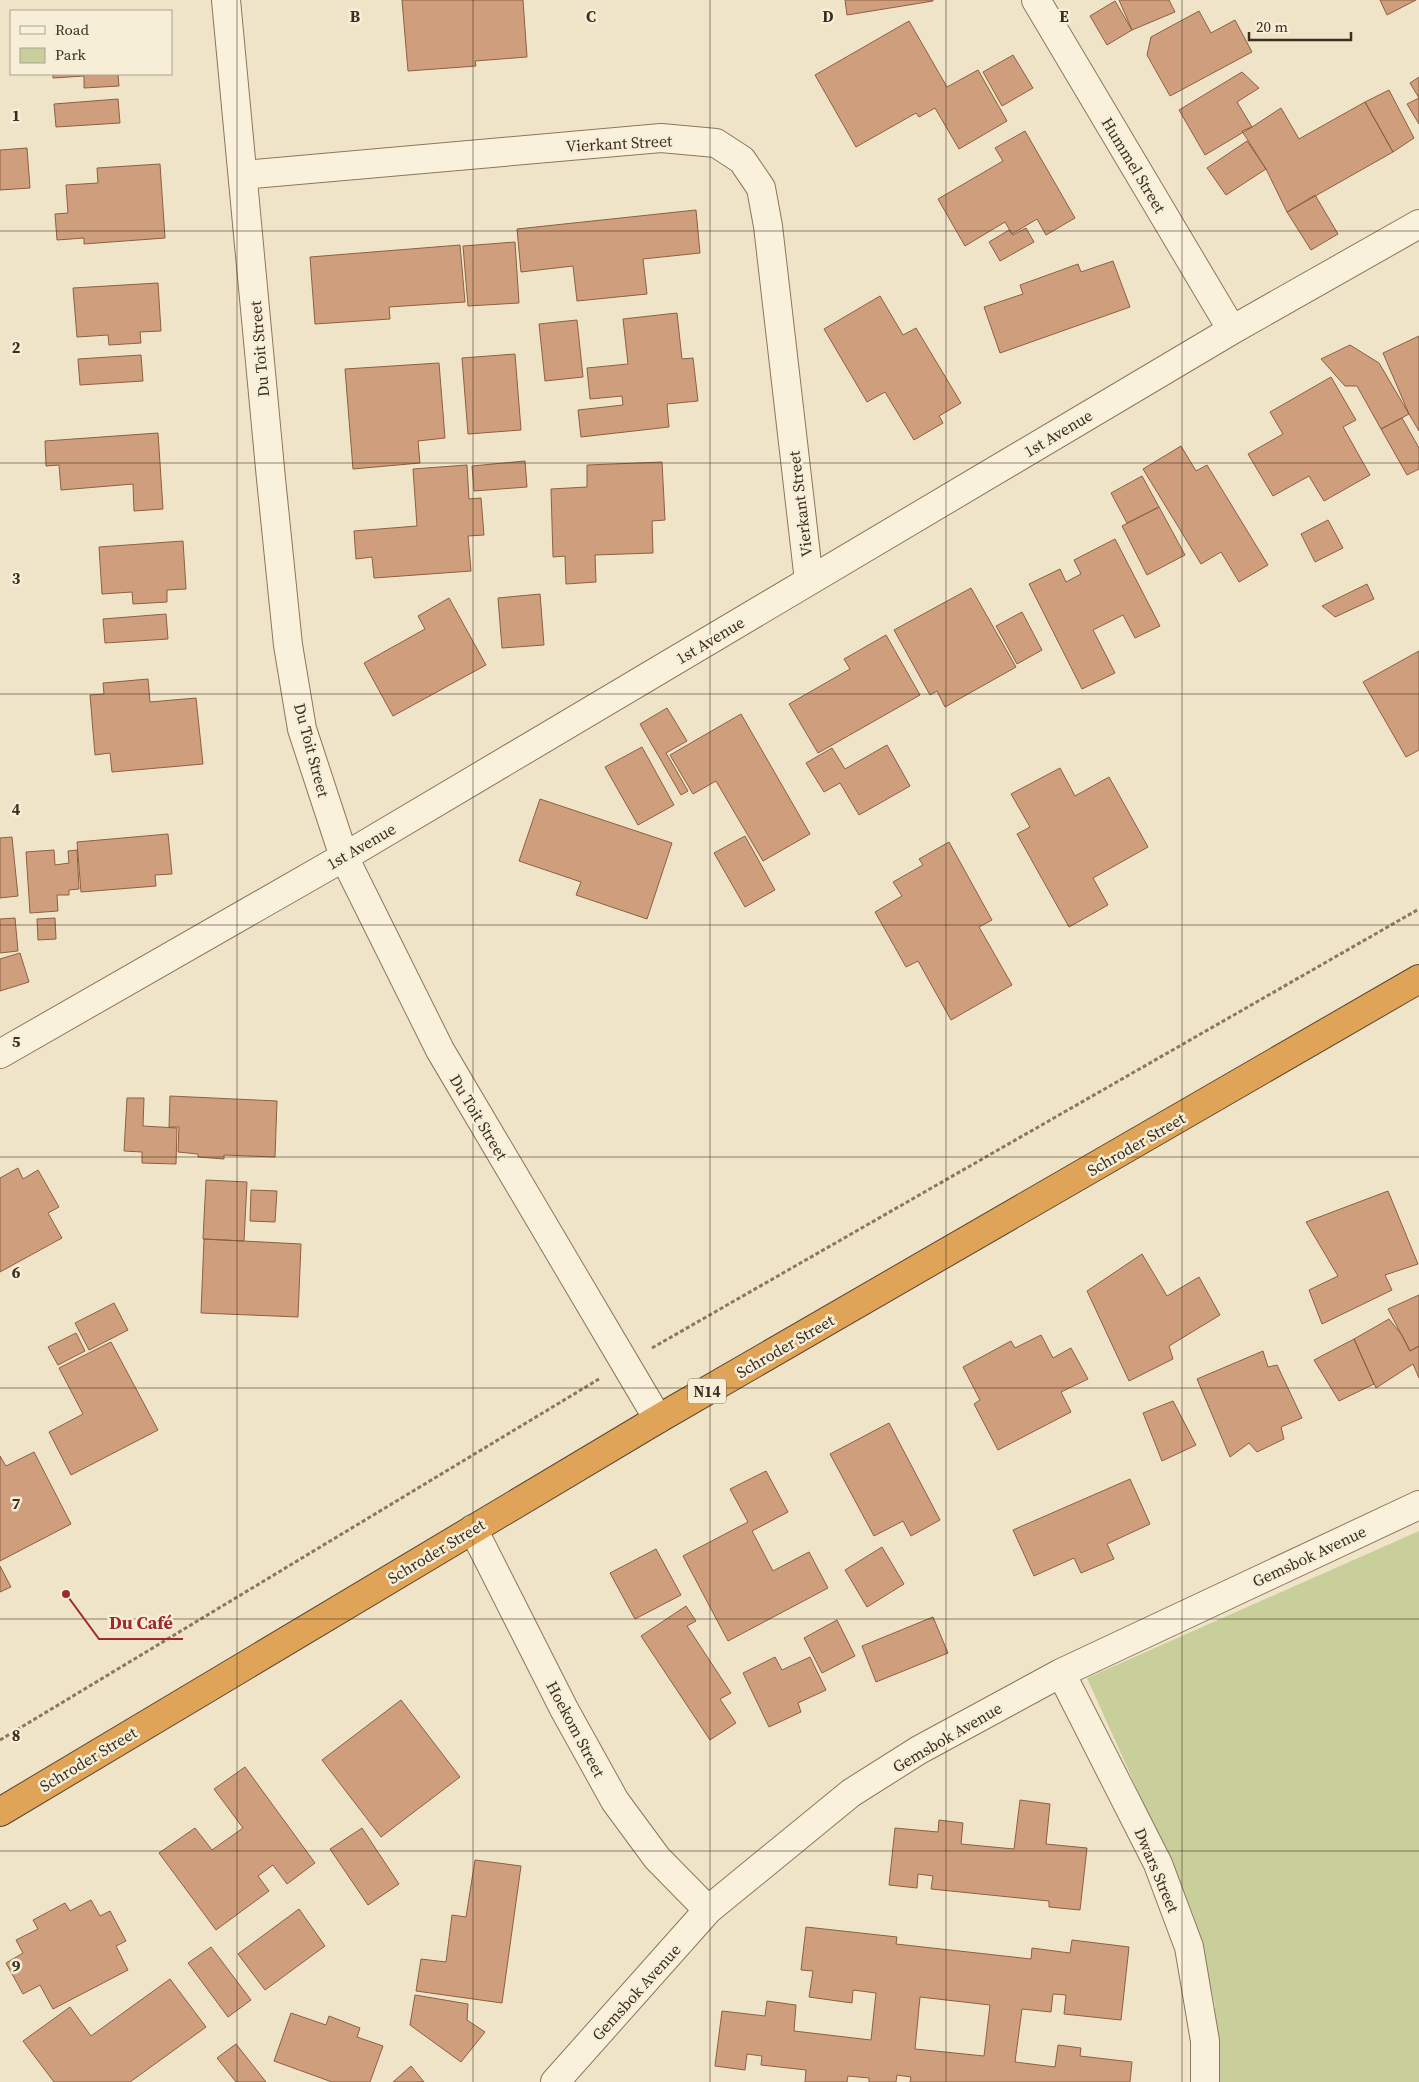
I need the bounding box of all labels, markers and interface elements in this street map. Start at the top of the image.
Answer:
text: B [350,5,361,27]
text: C [586,5,596,27]
text: D [822,5,834,27]
text: E [1059,5,1069,27]
legend [10,10,172,75]
scale bar [1249,10,1352,42]
text: 20 m [1256,16,1288,37]
text: Road [55,19,89,40]
text: Park [55,44,87,65]
text: 1 [12,104,20,126]
street label: Hummel Street [1097,113,1172,218]
street label: Vierkant Street [565,129,674,157]
street label: Du Toit Street [244,299,274,398]
text: 2 [12,336,21,358]
street label: 1st Avenue [1020,404,1096,462]
street label: Vierkant Street [782,449,817,558]
text: 3 [12,567,21,589]
street label: 1st Avenue [672,611,748,669]
street label: Du Toit Street [289,701,335,800]
text: 4 [12,798,21,820]
street label: 1st Avenue [322,817,400,875]
text: 5 [12,1030,21,1052]
street label: Du Toit Street [445,1070,514,1165]
street label: Schroder Street [1083,1107,1190,1181]
text: 6 [12,1261,21,1283]
street label: Schroder Street [732,1309,839,1383]
road number: N14 [688,1378,726,1404]
text: 7 [12,1492,21,1514]
street label: Schroder Street [383,1513,489,1589]
street label: Gemsbok Avenue [1249,1520,1369,1592]
callout: Du Café [99,1606,183,1639]
text: Du Café [109,1610,173,1635]
street label: Hoekom Street [541,1677,611,1782]
street label: Gemsbok Avenue [888,1697,1006,1777]
street label: Schroder Street [35,1721,141,1797]
text: 8 [12,1724,20,1746]
street label: Dwars Street [1129,1824,1185,1916]
street label: Gemsbok Avenue [587,1939,685,2045]
text: 9 [12,1955,21,1977]

